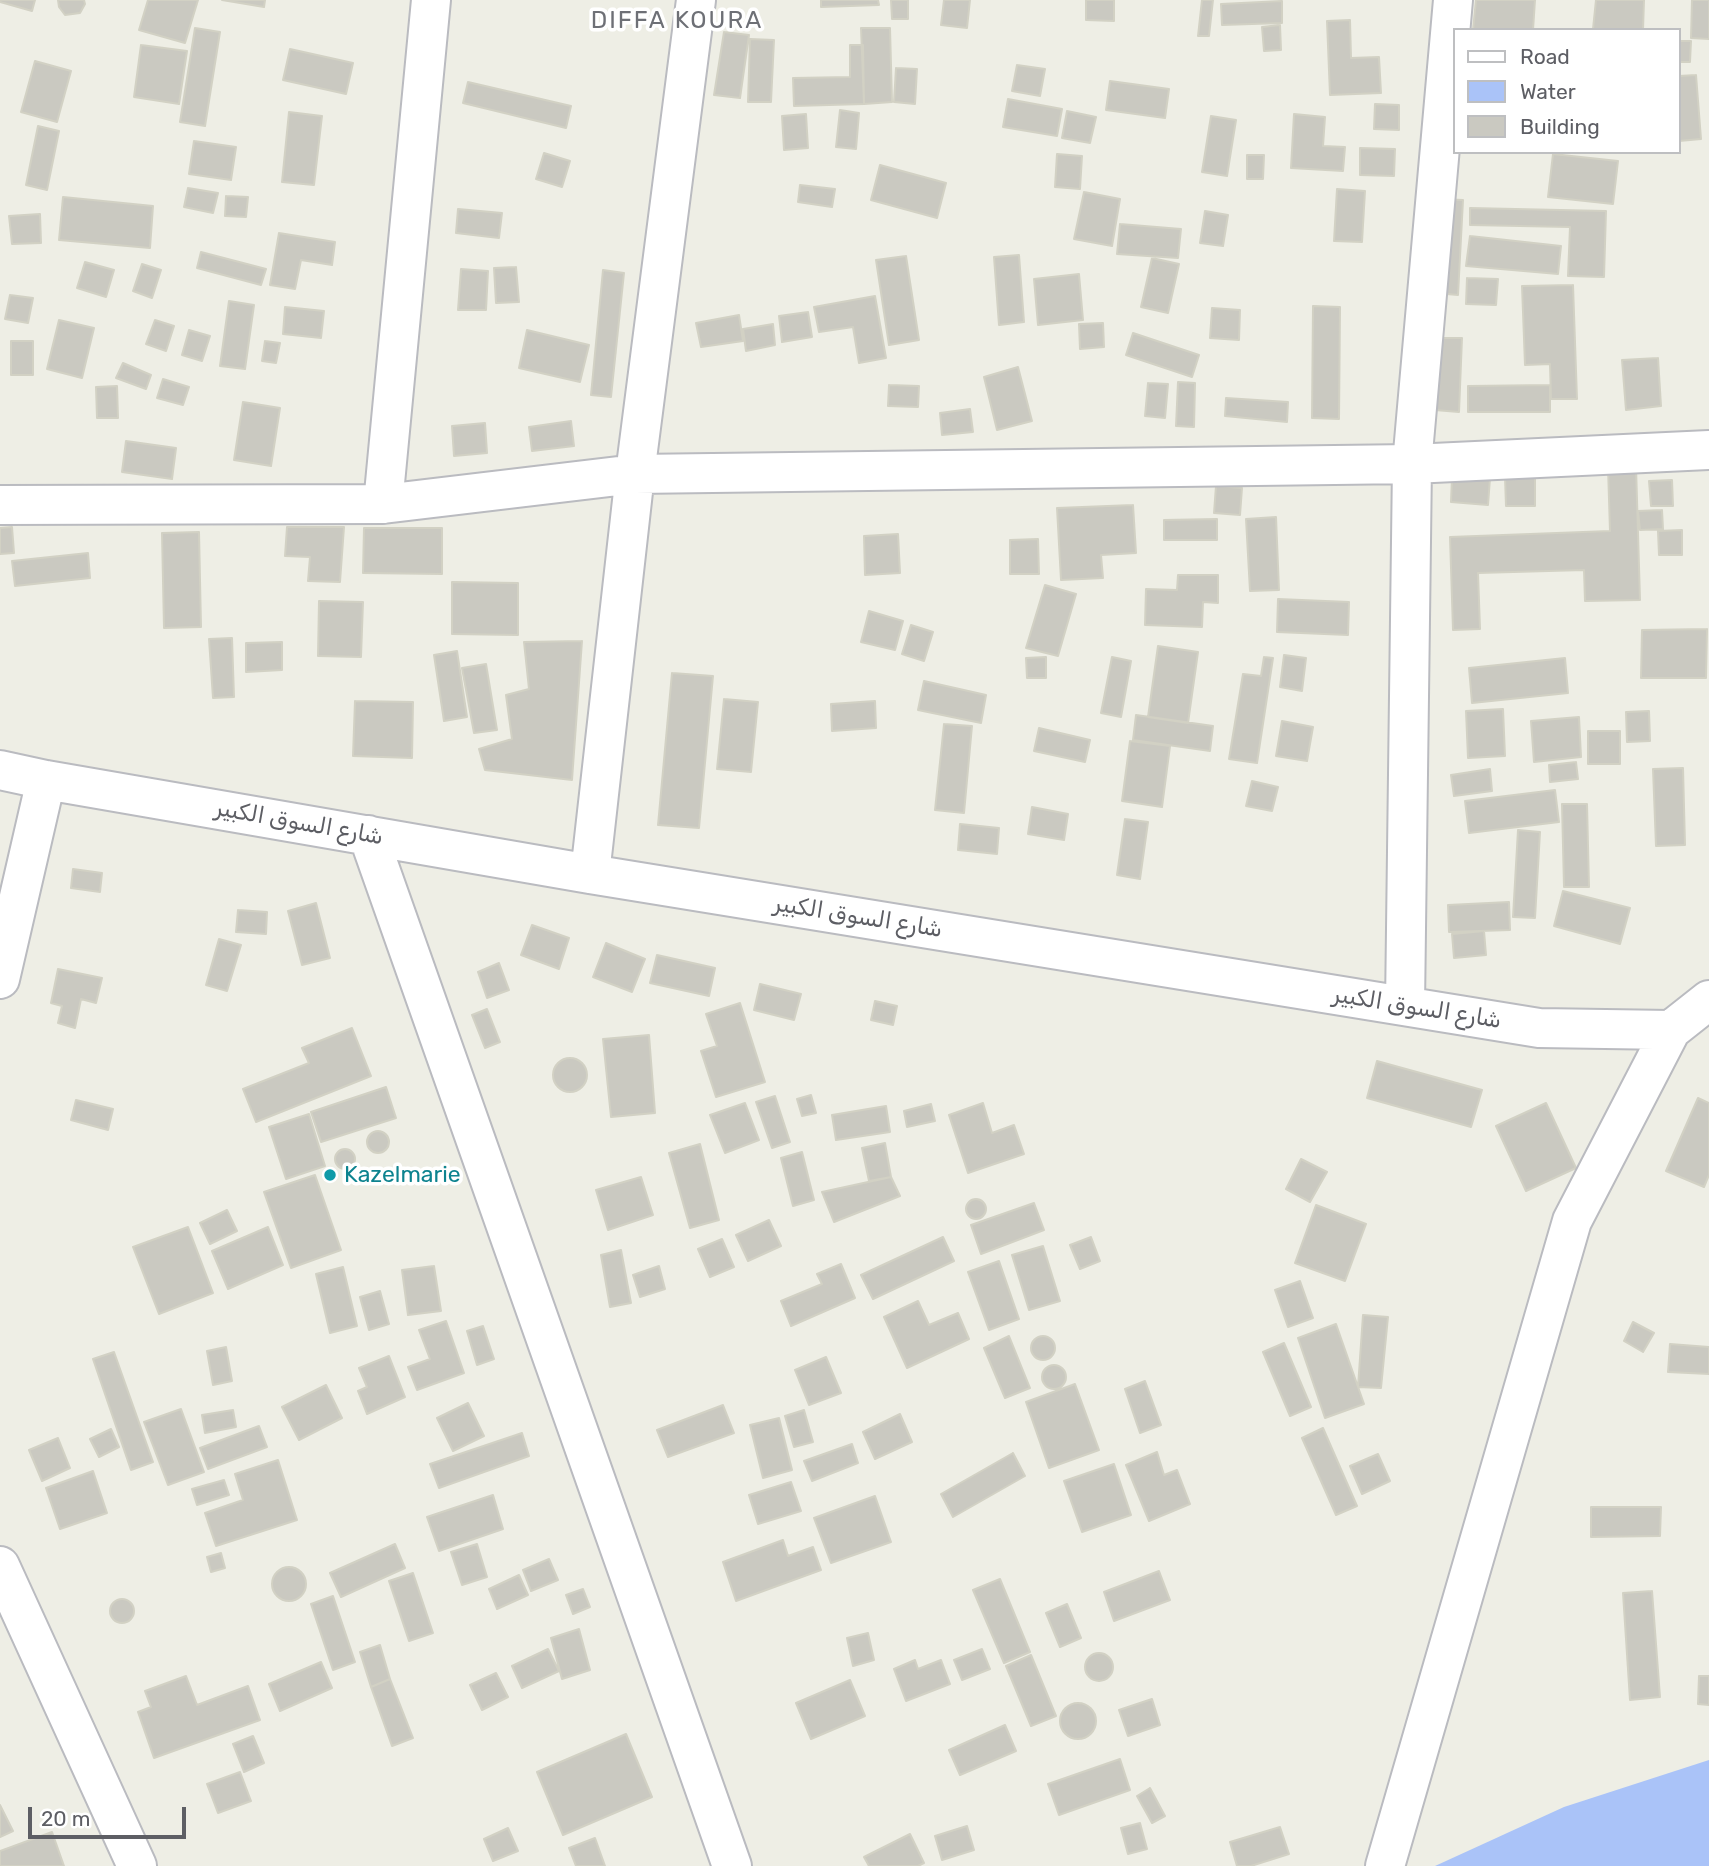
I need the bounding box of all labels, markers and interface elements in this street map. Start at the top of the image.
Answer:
district label: DIFFA KOURA [592,7,762,35]
legend [1454,28,1681,154]
text: Road [1520,44,1570,69]
text: Water [1520,79,1576,104]
text: Building [1520,114,1600,139]
street label: شارع السوق الكبير [213,795,385,851]
street label: شارع السوق الكبير [772,890,944,944]
street label: شارع السوق الكبير [1331,981,1503,1035]
place label: Kazelmarie [344,1161,461,1189]
marker: Kazelmarie [322,1167,338,1183]
scale bar [32,1792,189,1836]
text: 20 m [41,1806,90,1831]

